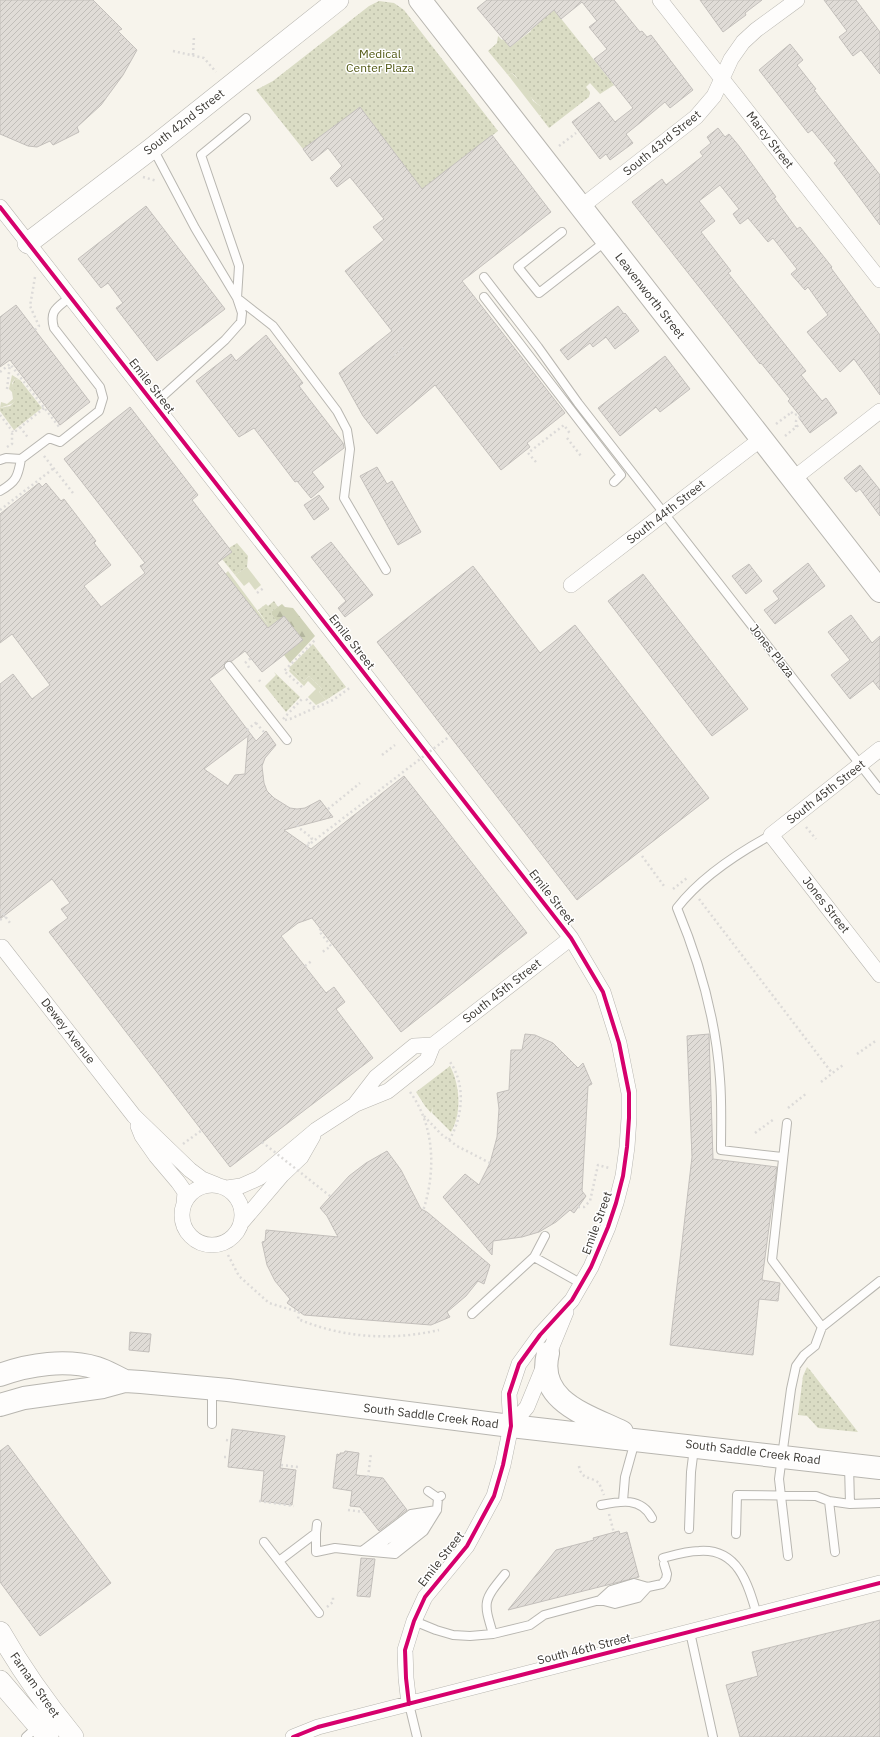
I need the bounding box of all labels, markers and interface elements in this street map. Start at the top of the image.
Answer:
park label: Medical Center Plaza [346,46,414,75]
street label: South 42nd Street [140,85,227,158]
street label: South 43rd Street [620,107,704,179]
street label: Marcy Street [743,108,797,171]
street label: Leavenworth Street [612,250,689,342]
street label: Emile Street [126,355,179,416]
street label: South 44th Street [623,476,708,547]
street label: Emile Street [326,611,379,672]
street label: Jones Plaza [747,621,798,681]
street label: South 45th Street [783,756,868,827]
street label: Emile Street [526,866,579,927]
street label: Jones Street [800,873,853,936]
street label: South 45th Street [459,955,544,1026]
street label: Dewey Avenue [38,995,99,1067]
street label: Emile Street [578,1189,615,1256]
street label: South Saddle Creek Road [363,1400,500,1431]
street label: South Saddle Creek Road [685,1436,822,1467]
street label: Emile Street [414,1528,467,1589]
street label: South 46th Street [536,1630,632,1667]
street label: Farnam Street [7,1649,63,1720]

